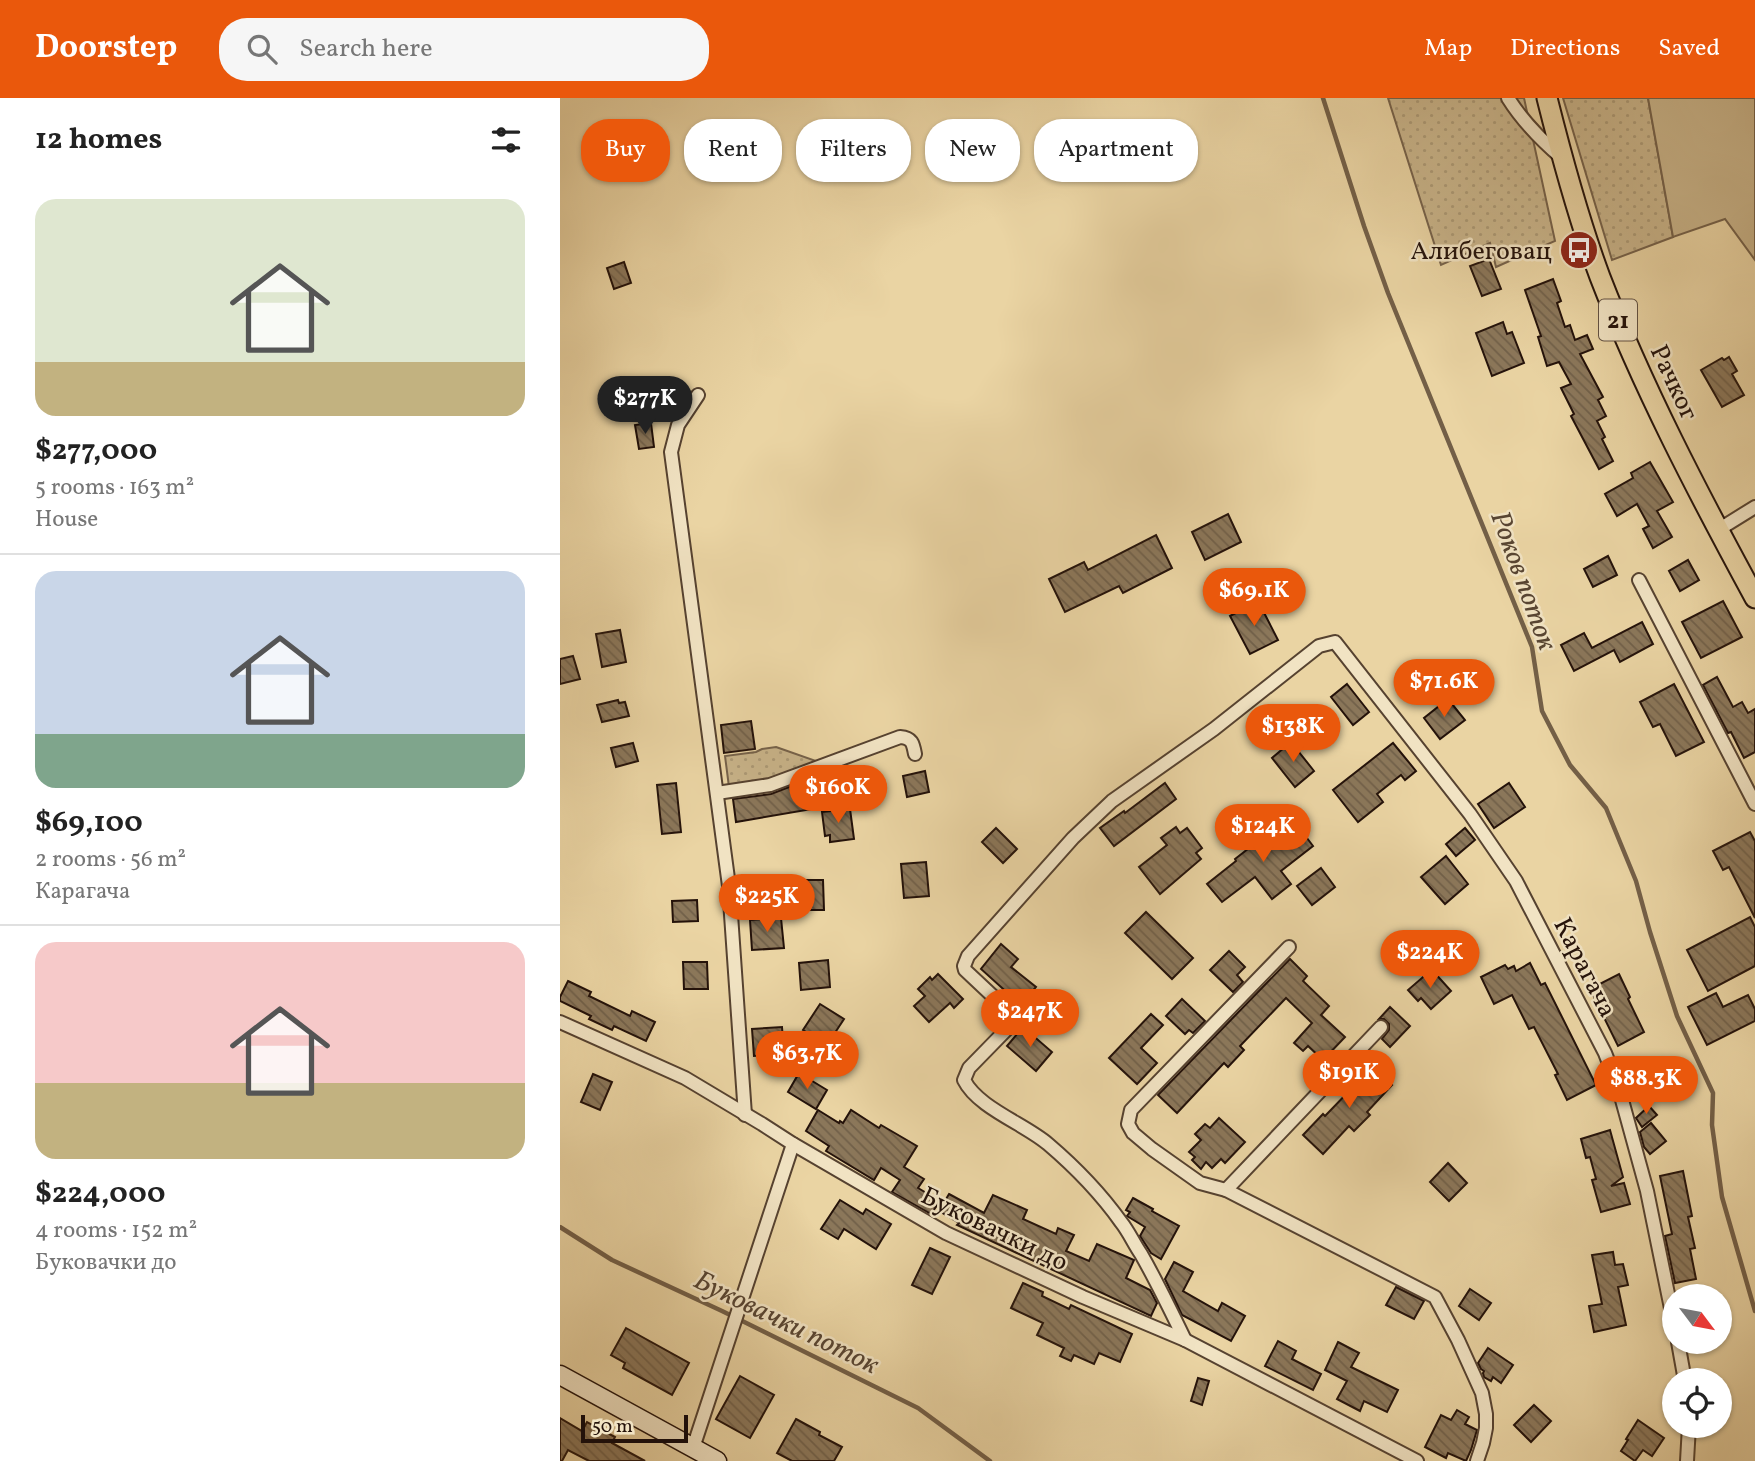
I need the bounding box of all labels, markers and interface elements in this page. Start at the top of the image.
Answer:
search box [219,18,709,81]
text: Doorstep [35,26,177,72]
icon: search [243,30,281,68]
text: Search here [299,31,433,67]
text: Map [1424,32,1472,66]
text: Directions [1510,32,1620,66]
text: Saved [1658,32,1720,66]
text: 12 homes [35,119,162,161]
chip: Buy [581,119,670,182]
chip: Rent [684,119,782,182]
chip: Filters [796,119,911,182]
chip: New [925,119,1020,182]
chip: Apartment [1034,119,1198,182]
icon: filters [487,121,525,159]
bus stop icon: Алибеговац [1558,229,1600,271]
place label: Алибеговац [1410,234,1552,270]
icon: home [217,245,343,371]
road number: 21 [1599,300,1637,341]
street label: Рачког [1640,339,1706,427]
pin: $277K [596,376,694,436]
text: $277K [613,383,677,415]
text: $277,000 [35,430,157,472]
text: 5 rooms · 163 m² [35,472,194,504]
text: House [35,504,98,536]
water label: Роков поток [1479,506,1566,657]
pin: $69.1K [1197,568,1311,628]
text: $69.1K [1219,575,1289,607]
icon: home [217,617,343,743]
pin: $71.6K [1387,660,1501,719]
text: $71.6K [1410,666,1478,698]
pin: $138K [1244,704,1342,764]
text: $138K [1262,711,1325,743]
pin: $160K [789,766,887,825]
text: $160K [805,772,871,804]
text: $69,100 [35,802,143,844]
pin: $124K [1214,804,1312,864]
text: $124K [1231,811,1295,843]
text: 2 rooms · 56 m² [35,844,186,876]
pin: $225K [718,874,816,934]
text: Карагача [35,876,130,908]
text: $225K [735,881,799,913]
street label: Карагача [1544,912,1625,1024]
pin: $224K [1381,930,1479,990]
text: $224K [1396,937,1464,969]
icon: home [217,988,343,1114]
pin: $247K [981,990,1079,1049]
text: $247K [997,996,1063,1028]
pin: $63.7K [750,1032,864,1091]
text: $63.7K [772,1038,842,1070]
pin: $191K [1300,1051,1398,1110]
pin: $88.3K [1589,1056,1703,1116]
text: $191K [1319,1057,1379,1089]
text: $88.3K [1610,1063,1682,1095]
text: $224,000 [35,1173,165,1215]
street label: Буковачки до [914,1179,1074,1281]
text: 4 rooms · 152 m² [35,1215,197,1247]
text: Буковачки до [35,1247,176,1279]
water label: Буковачки поток [687,1262,885,1385]
north arrow [1662,1284,1732,1354]
map controls [1662,1284,1732,1438]
button: locate [1662,1368,1732,1438]
scale bar [581,1412,688,1444]
text: 50 m [592,1414,633,1440]

